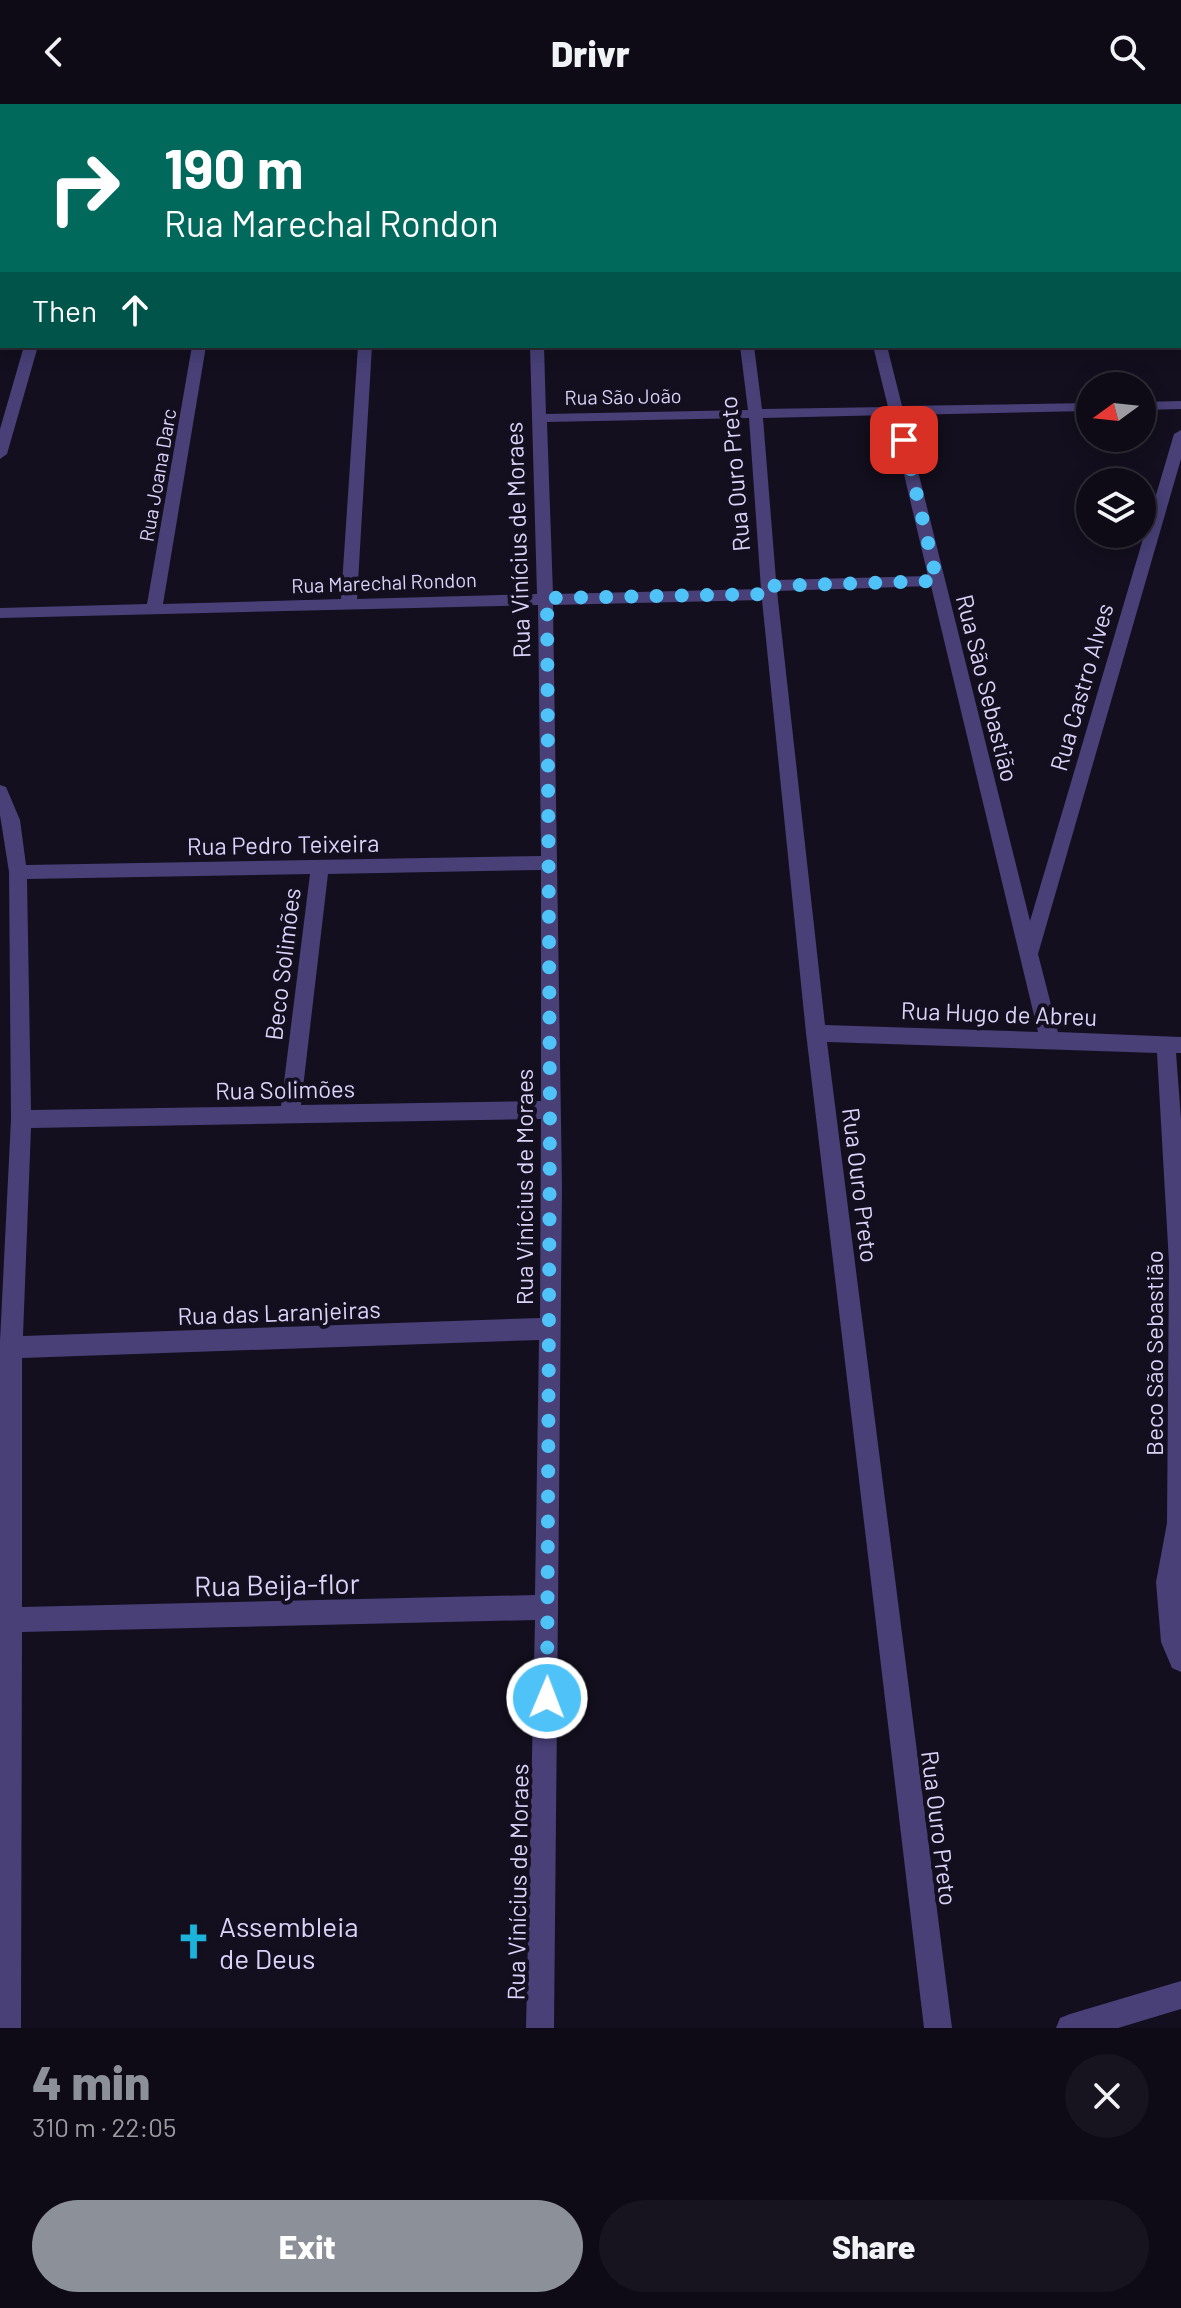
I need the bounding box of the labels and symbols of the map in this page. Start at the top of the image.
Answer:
north arrow [1076,372,1156,452]
street label: Rua São João [564,383,682,409]
street label: Rua Ouro Preto [713,395,755,553]
street label: Rua Joana Darc [133,406,181,544]
pin [870,406,938,474]
street label: Rua Vinícius de Moraes [498,421,536,659]
street label: Rua Marechal Rondon [291,567,477,597]
street label: Rua São Sebastião [951,591,1025,785]
street label: Rua Castro Alves [1043,600,1119,774]
street label: Rua Pedro Teixeira [187,828,379,860]
street label: Beco Solimões [258,886,306,1042]
street label: Rua Hugo de Abreu [900,995,1098,1031]
street label: Rua Vinícius de Moraes [509,1069,538,1305]
street label: Rua Solimões [215,1073,355,1105]
street label: Rua Ouro Preto [837,1106,885,1264]
street label: Beco São Sebastião [1139,1250,1168,1456]
street label: Rua das Laranjeiras [177,1294,381,1330]
street label: Rua Beija-flor [194,1566,360,1602]
position arrow [505,1656,589,1740]
street label: Rua Ouro Preto [916,1749,964,1907]
street label: Rua Vinícius de Moraes [500,1763,534,2001]
place label: Assembleia de Deus [219,1909,359,1975]
church icon: Assembleia de Deus [174,1923,212,1961]

